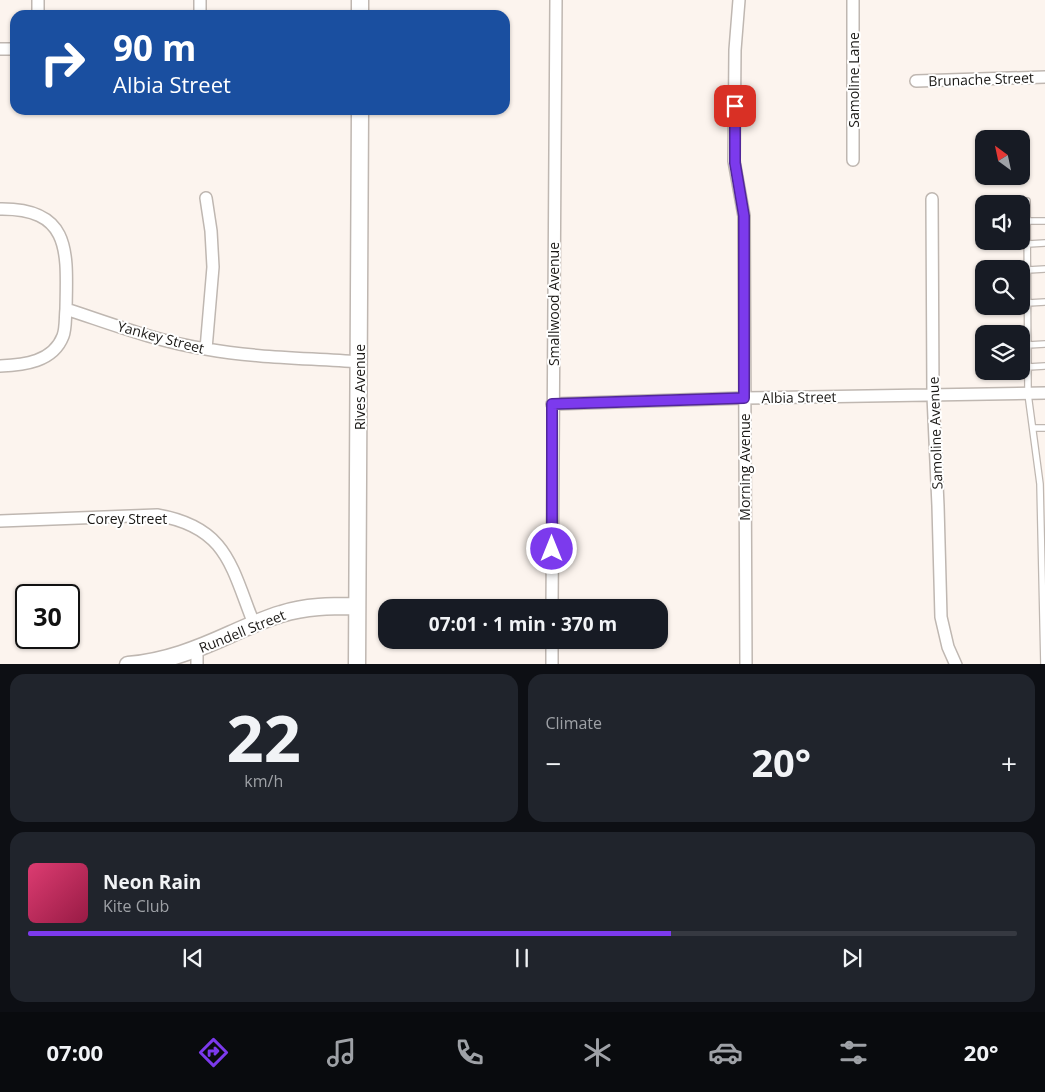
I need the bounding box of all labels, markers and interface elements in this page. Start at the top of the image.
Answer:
text: 90 m [113,24,196,71]
icon: right [30,30,95,95]
street label: Samoline Lane [844,32,863,128]
street label: Brunache Street [928,68,1034,90]
text: Albia Street [113,69,231,99]
pin [714,85,756,127]
icon: arrive [721,92,749,120]
north arrow [975,130,1030,185]
map controls [975,130,1030,380]
button: sound [975,195,1030,250]
street label: Smallwood Avenue [544,242,563,366]
button: search [975,260,1030,315]
street label: Yankey Street [115,316,207,358]
button: layers [975,325,1030,380]
street label: Rives Avenue [350,344,369,430]
street label: Samoline Avenue [924,376,946,490]
street label: Albia Street [761,387,837,407]
street label: Morning Avenue [735,413,754,521]
street label: Corey Street [87,509,167,528]
position arrow [525,522,577,574]
speed limit sign: 30 [15,584,80,649]
street label: Rundell Street [196,605,288,657]
text: 07:01 · 1 min · 370 m [429,611,617,637]
text: 22 [227,693,301,781]
text: Climate [546,712,602,734]
text: 20° [751,736,811,788]
text: − [546,744,562,782]
text: + [1001,744,1017,782]
text: km/h [244,770,283,792]
text: Neon Rain [103,869,201,895]
text: Kite Club [103,895,169,917]
icon: previous [179,944,207,972]
icon: pause [508,944,536,972]
icon: next [838,944,866,972]
icon: directions [196,1035,231,1070]
icon: music [324,1035,359,1070]
icon: phone [452,1035,487,1070]
icon: climate [580,1035,615,1070]
icon: car [708,1035,743,1070]
icon: filters [836,1035,871,1070]
text: 07:00 [46,1037,103,1067]
text: 20° [964,1037,998,1067]

